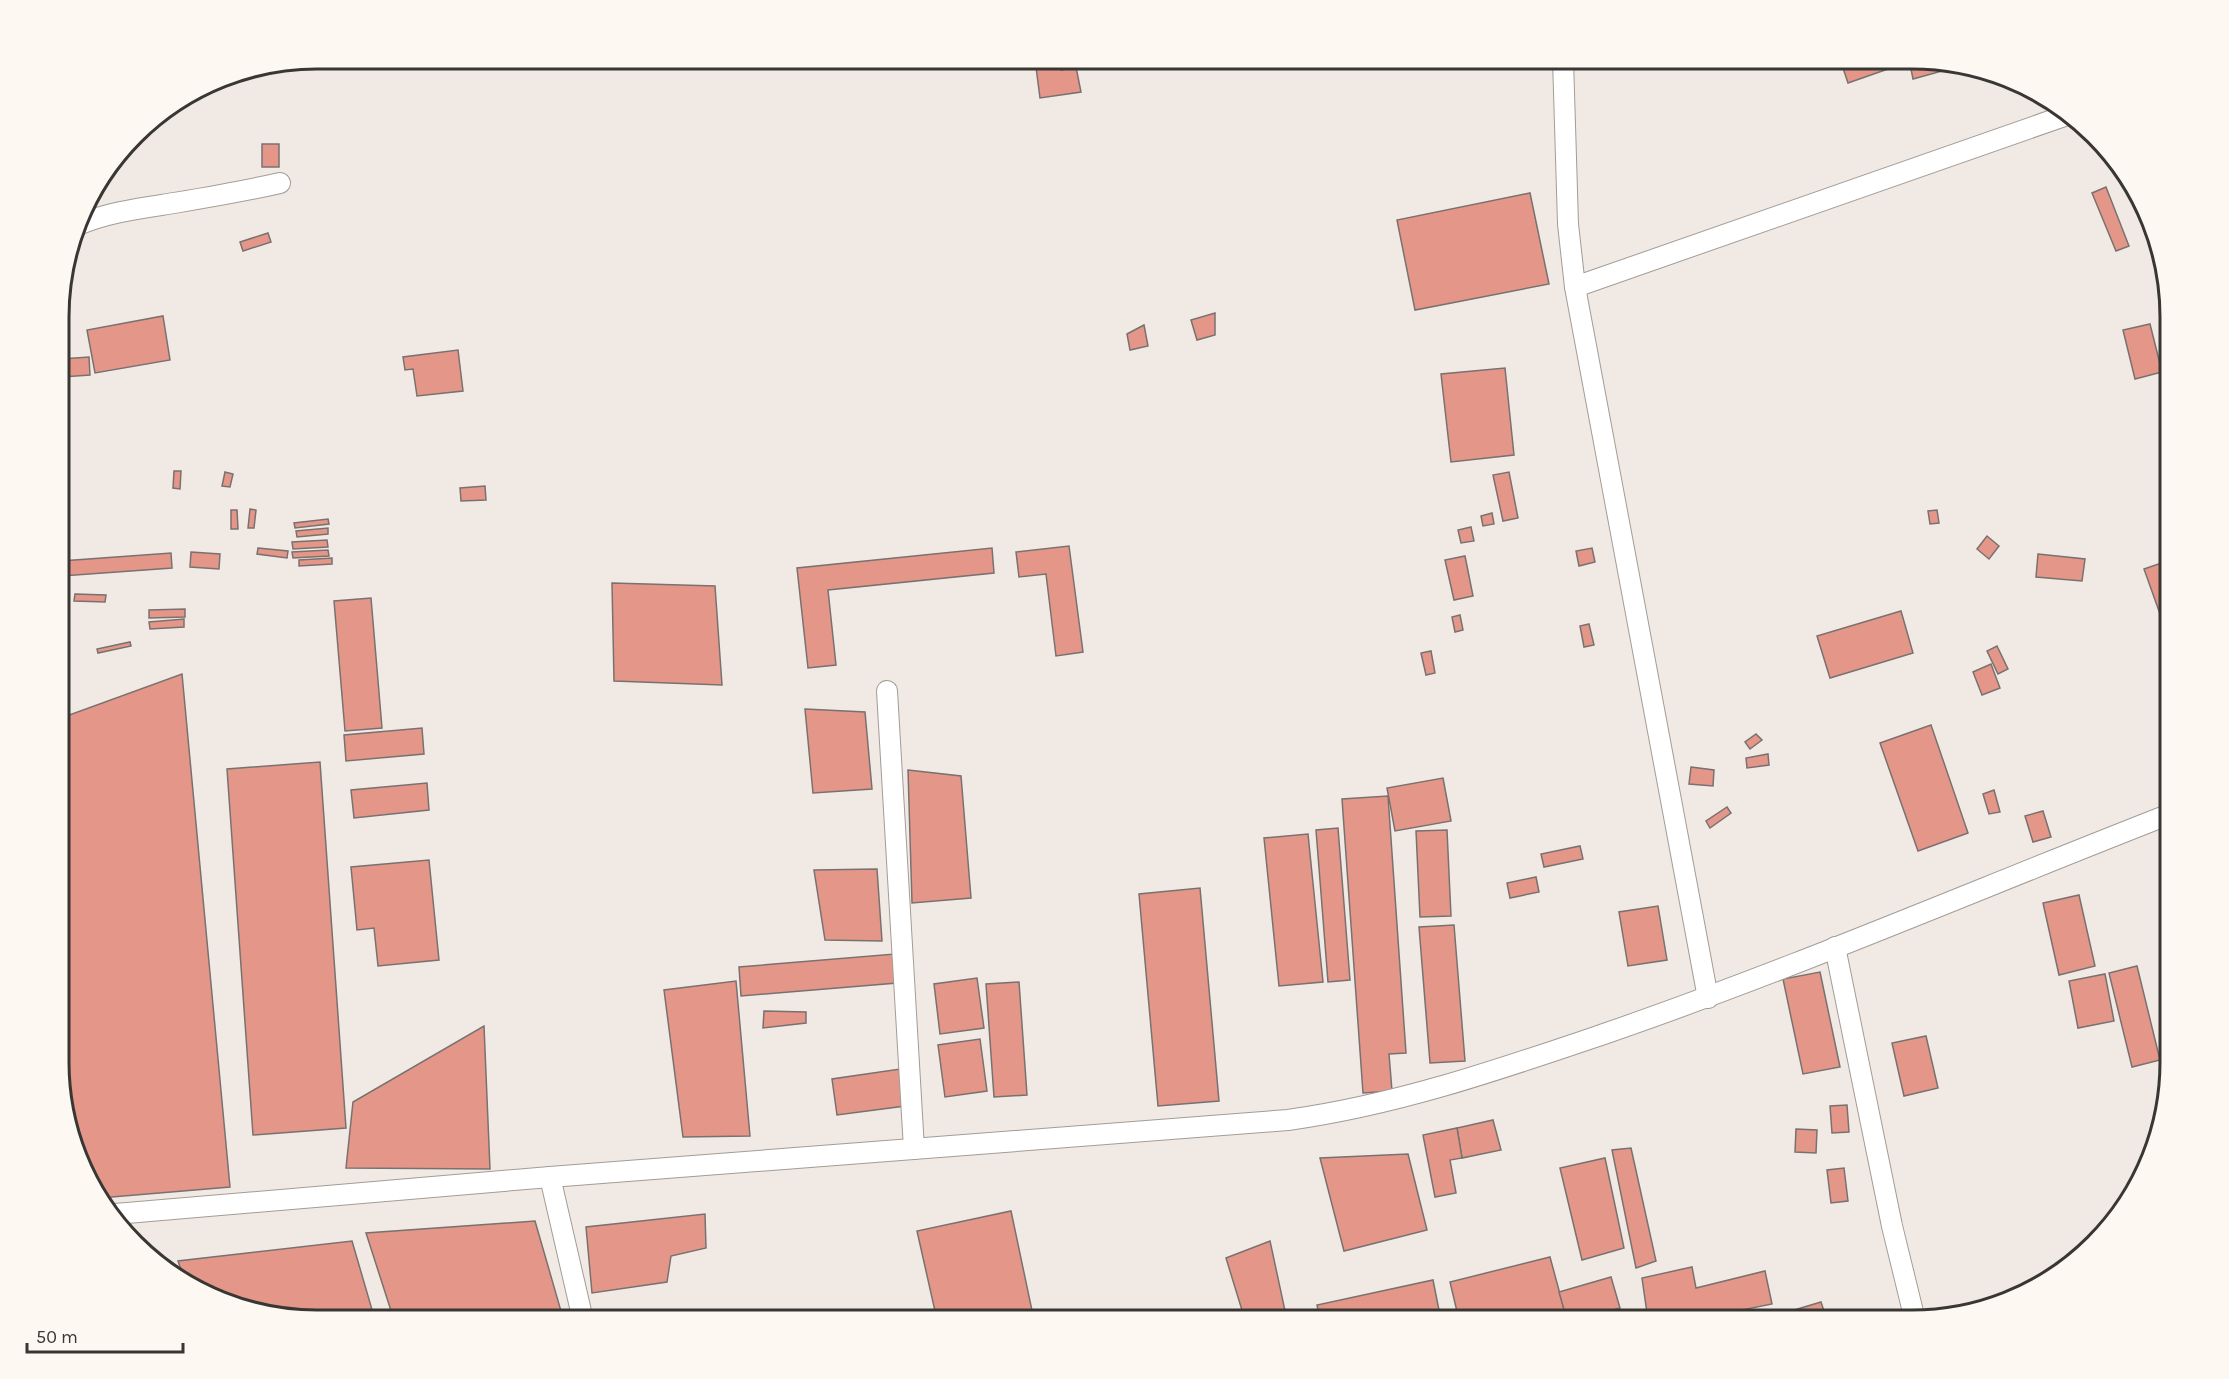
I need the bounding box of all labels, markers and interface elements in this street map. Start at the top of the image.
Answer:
scale bar [27,1316,183,1354]
text: 50 m [36,1326,78,1348]

